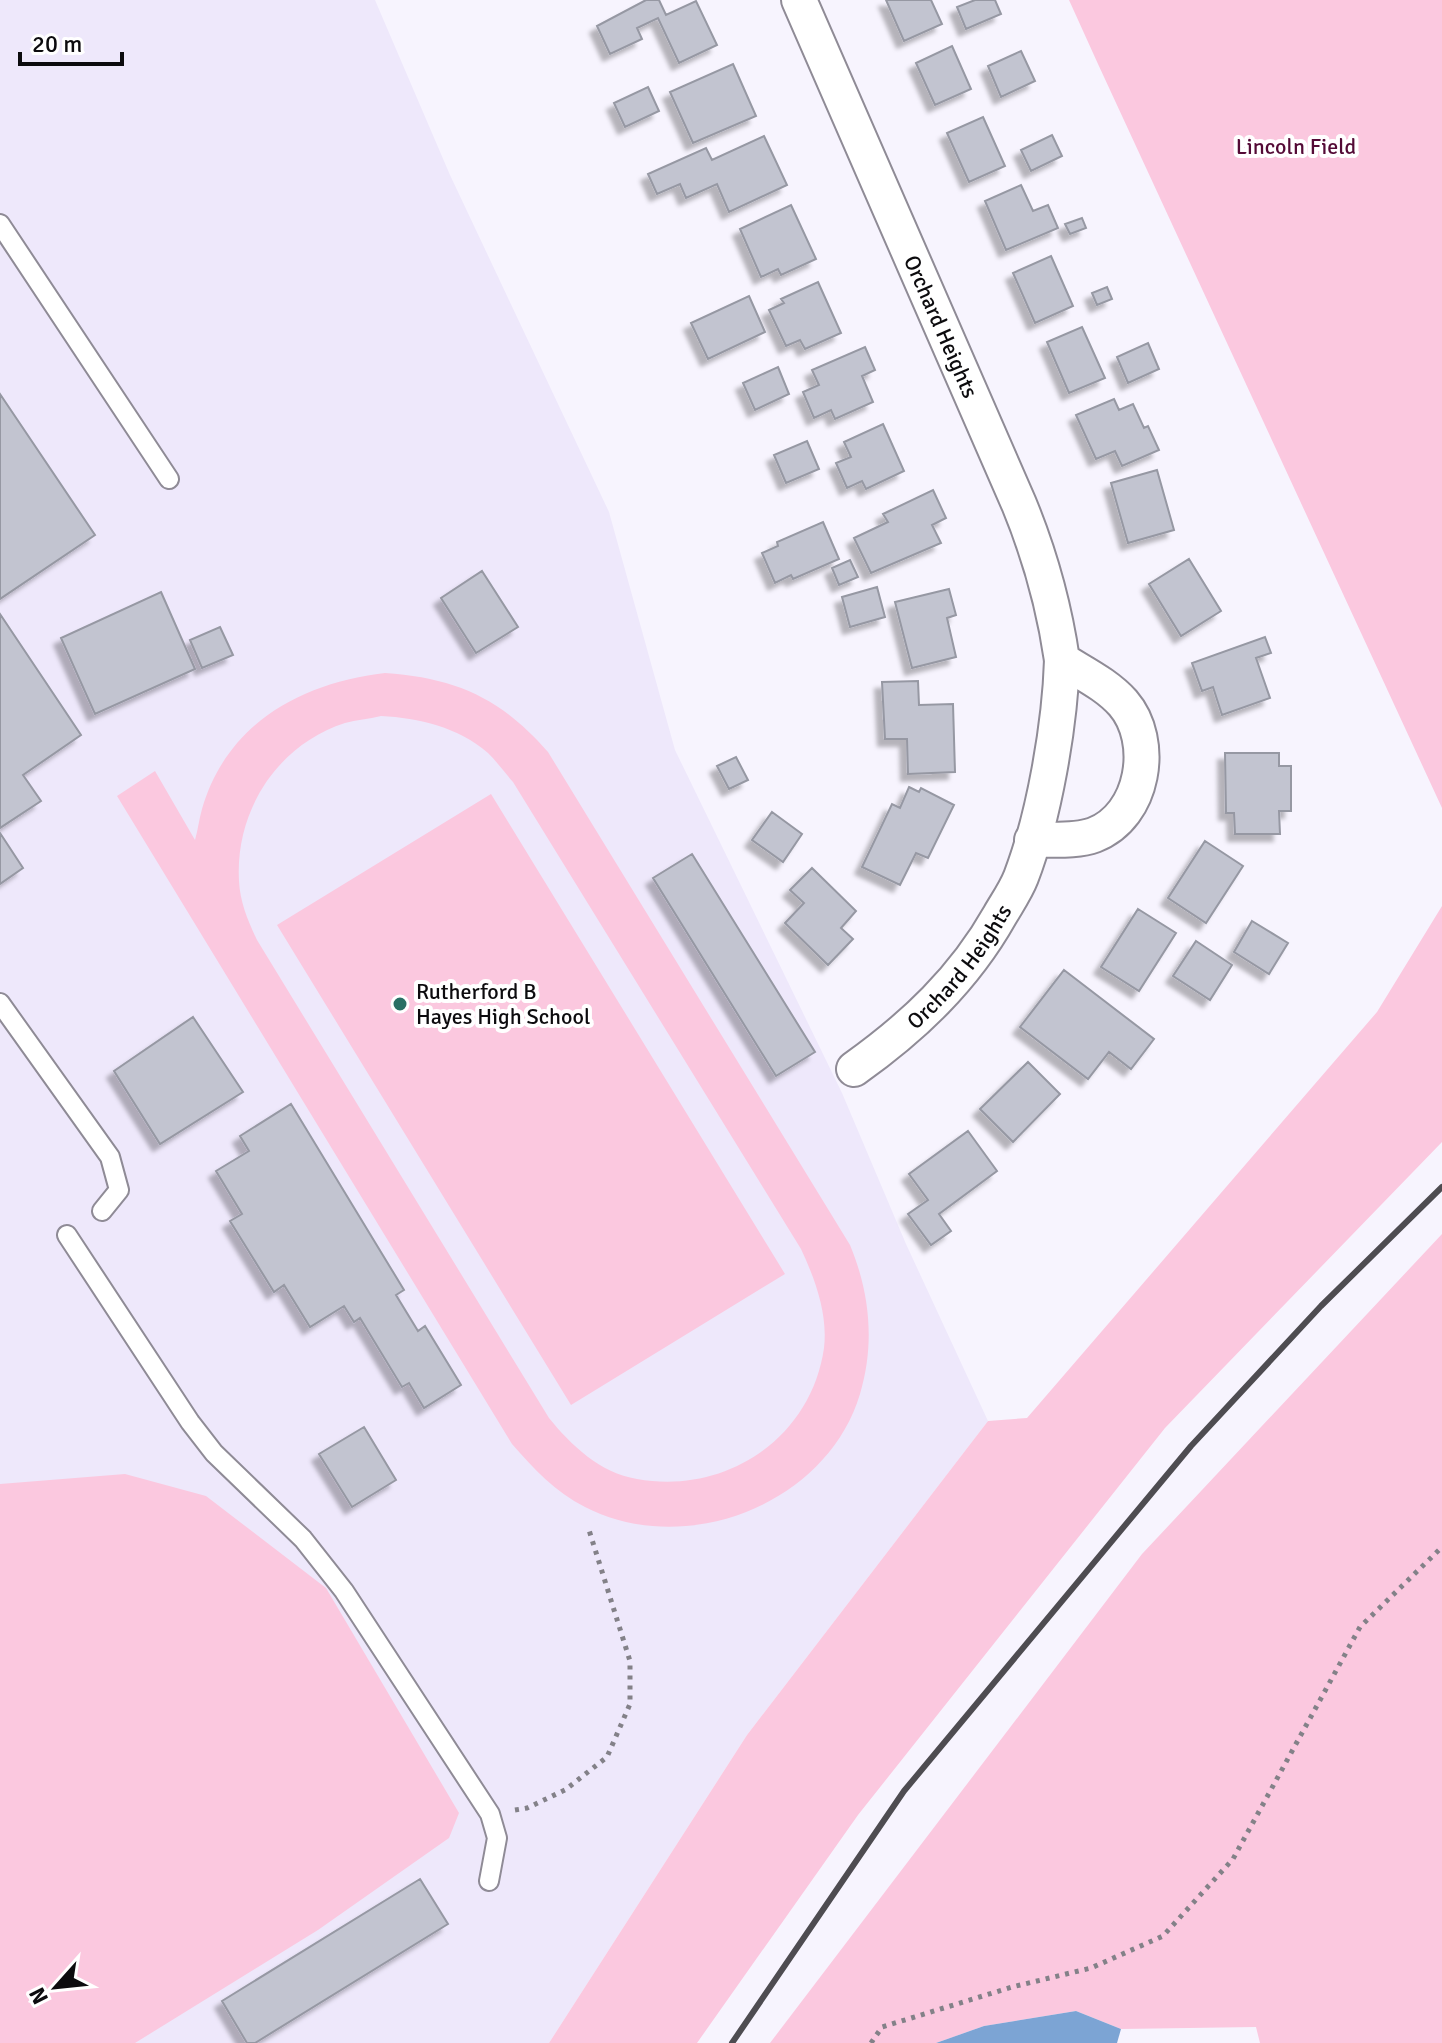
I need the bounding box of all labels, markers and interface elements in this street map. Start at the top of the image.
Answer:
scale bar [20,16,122,66]
text: 20 m [32,29,82,59]
park label: Lincoln Field [1236,133,1356,160]
street label: Orchard Heights [898,251,984,402]
street label: Orchard Heights [901,899,1017,1035]
place label: Rutherford B Hayes High School [416,978,590,1030]
marker: Rutherford B Hayes High School [391,995,409,1013]
north arrow [16,1947,96,2027]
text: N [23,1983,54,2009]

